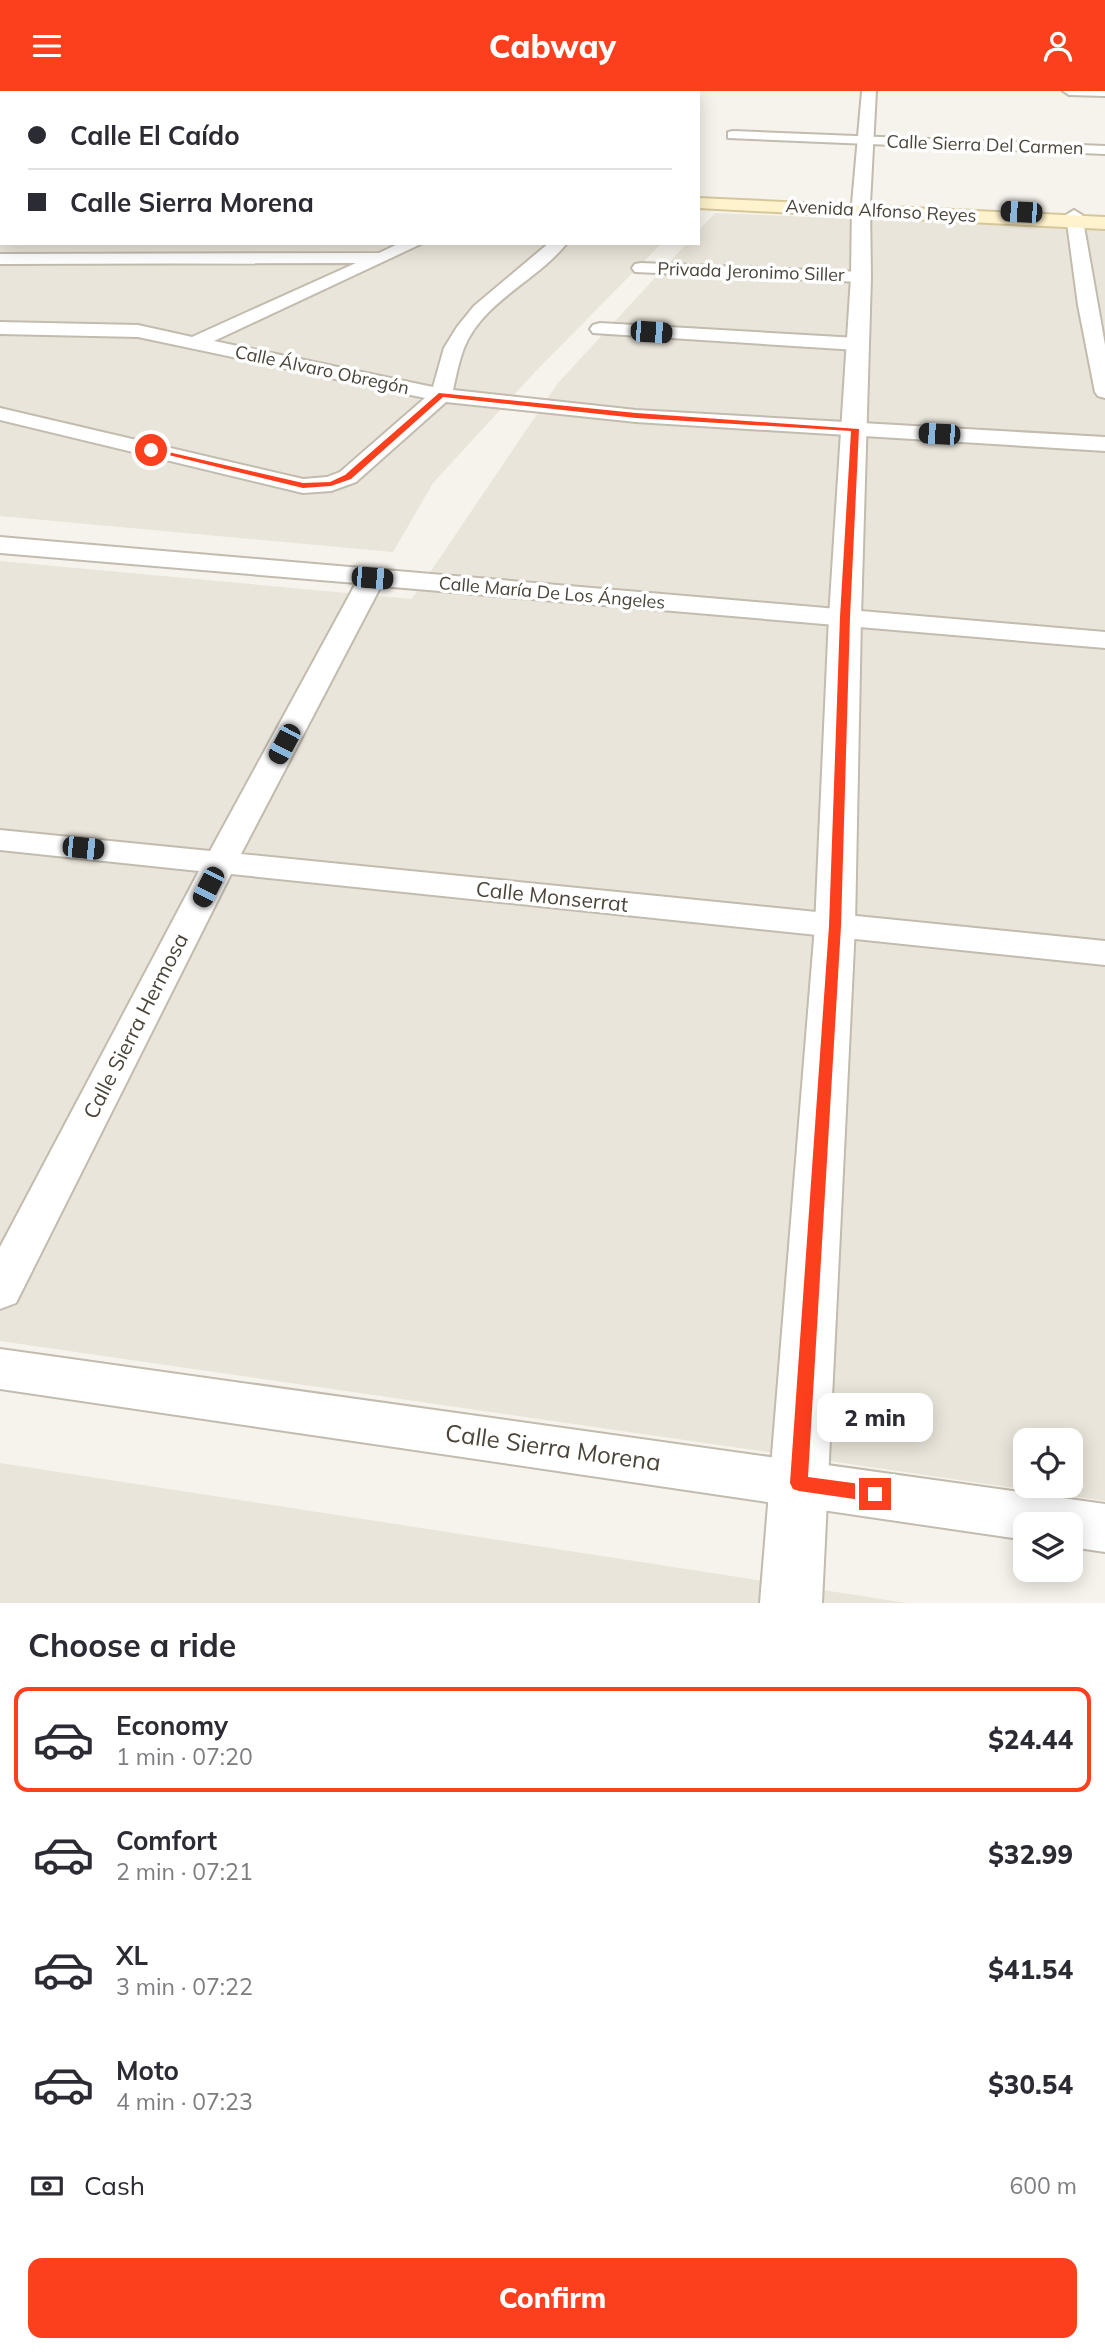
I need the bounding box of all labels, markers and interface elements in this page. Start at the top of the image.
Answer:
text: Cabway [489,26,616,66]
icon: menu [28,27,66,65]
icon: person [1039,27,1077,65]
text: Calle El Caído [70,119,240,152]
street label: Calle Sierra Del Carmen [886,130,1084,159]
text: Calle Sierra Morena [70,186,314,219]
street label: Avenida Alfonso Reyes [785,194,977,227]
car [1000,200,1043,224]
street label: Privada Jeronimo Siller [657,257,845,286]
car [630,320,673,344]
street label: Calle Álvaro Obregón [233,340,411,399]
car [918,422,961,446]
route start [135,434,167,466]
car [351,566,394,590]
street label: Calle María De Los Ángeles [438,571,666,614]
car [265,721,304,767]
car [62,835,105,861]
car [190,864,227,910]
street label: Calle Monserrat [475,875,629,917]
street label: Calle Sierra Hermosa [77,928,193,1123]
callout: 2 min [817,1393,933,1441]
text: 2 min [844,1403,906,1432]
street label: Calle Sierra Morena [443,1417,663,1477]
map controls [1013,1428,1083,1582]
button: locate [1013,1428,1083,1498]
route end [859,1478,891,1510]
button: layers [1013,1512,1083,1582]
text: Choose a ride [28,1625,236,1665]
icon: car [32,1708,95,1771]
text: Economy [116,1709,228,1742]
text: $24.44 [988,1723,1073,1756]
text: 1 min · 07:20 [116,1742,253,1771]
icon: car [32,1823,95,1886]
text: Comfort [116,1824,217,1857]
text: $32.99 [988,1838,1073,1871]
text: 2 min · 07:21 [116,1857,253,1886]
icon: car [32,1938,95,2001]
text: XL [116,1939,148,1972]
text: $41.54 [988,1953,1073,1986]
text: 3 min · 07:22 [116,1972,253,2001]
icon: car [32,2053,95,2116]
text: Moto [116,2054,179,2087]
text: $30.54 [988,2068,1073,2101]
text: 4 min · 07:23 [116,2087,253,2116]
icon: cash [28,2167,66,2205]
text: Cash [84,2169,145,2202]
text: 600 m [1009,2171,1077,2200]
button: Confirm [28,2258,1077,2338]

